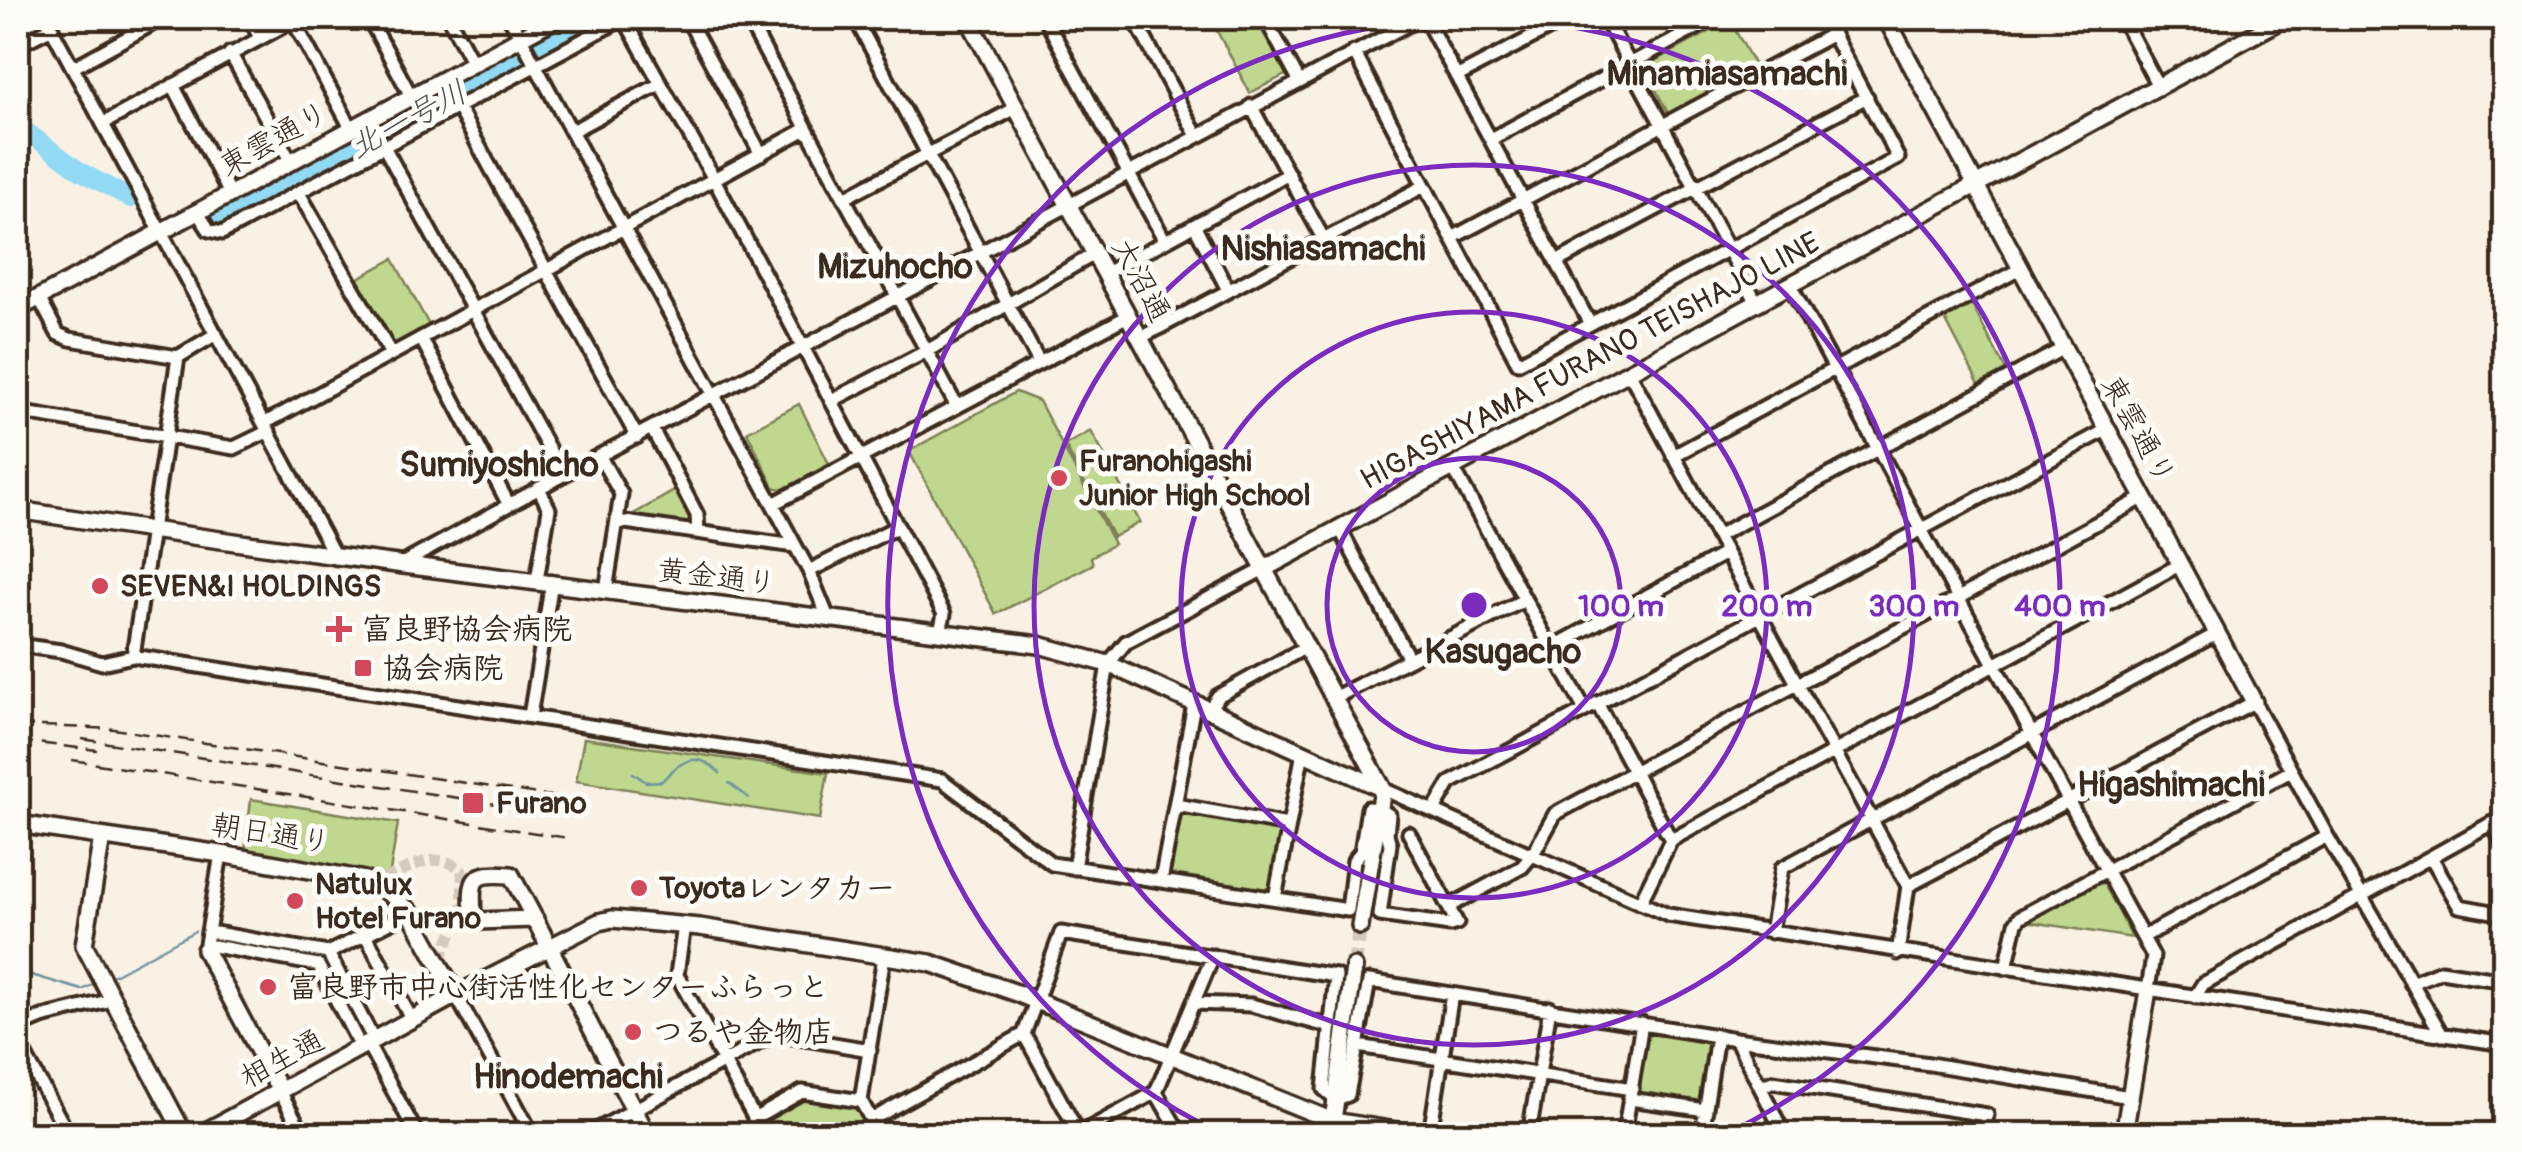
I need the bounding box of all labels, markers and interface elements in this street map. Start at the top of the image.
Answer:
district label: Minamiasamachi [1607,52,1847,96]
water label: 北一号川 [342,72,474,168]
street label: 東雲通り [213,94,335,184]
street label: HIGASHIYAMA FURANO TEISHAJO LINE [1354,224,1826,498]
district label: Nishiasamachi [1221,227,1425,271]
street label: 大沼通 [1104,232,1178,328]
district label: Mizuhocho [817,245,973,289]
street label: 東雲通り [2093,369,2183,491]
district label: Sumiyoshicho [399,443,599,487]
place label: Furanohigashi Junior High School [1079,443,1311,514]
marker: Furanohigashi Junior High School [1048,467,1070,489]
street label: 黄金通り [655,551,779,603]
place label: SEVEN&I HOLDINGS [120,568,381,605]
marker: SEVEN&I HOLDINGS [89,575,111,597]
centre of rings [1456,587,1492,623]
text: 100 m [1578,588,1664,625]
text: 200 m [1722,588,1812,625]
text: 300 m [1869,588,1959,625]
text: 400 m [2014,588,2106,625]
place label: 富良野協会病院 [362,611,572,648]
marker: 富良野協会病院 [326,616,352,642]
district label: Kasugacho [1425,630,1582,674]
place label: 協会病院 [383,650,503,687]
marker: 協会病院 [352,657,374,679]
district label: Higashimachi [2077,763,2265,807]
place label: Furano [496,785,587,822]
marker: Furano [460,790,486,816]
street label: 朝日通り [209,806,333,862]
place label: Natulux Hotel Furano [315,866,481,937]
place label: Toyotaレンタカー [658,870,895,907]
marker: Toyotaレンタカー [628,877,650,899]
marker: Natulux Hotel Furano [284,890,306,912]
place label: 富良野市中心街活性化センターふらっと [288,969,829,1006]
marker: 富良野市中心街活性化センターふらっと [257,976,279,998]
place label: つるや金物店 [653,1014,834,1051]
marker: つるや金物店 [622,1021,644,1043]
street label: 相生通 [234,1022,330,1096]
district label: Hinodemachi [473,1055,663,1099]

